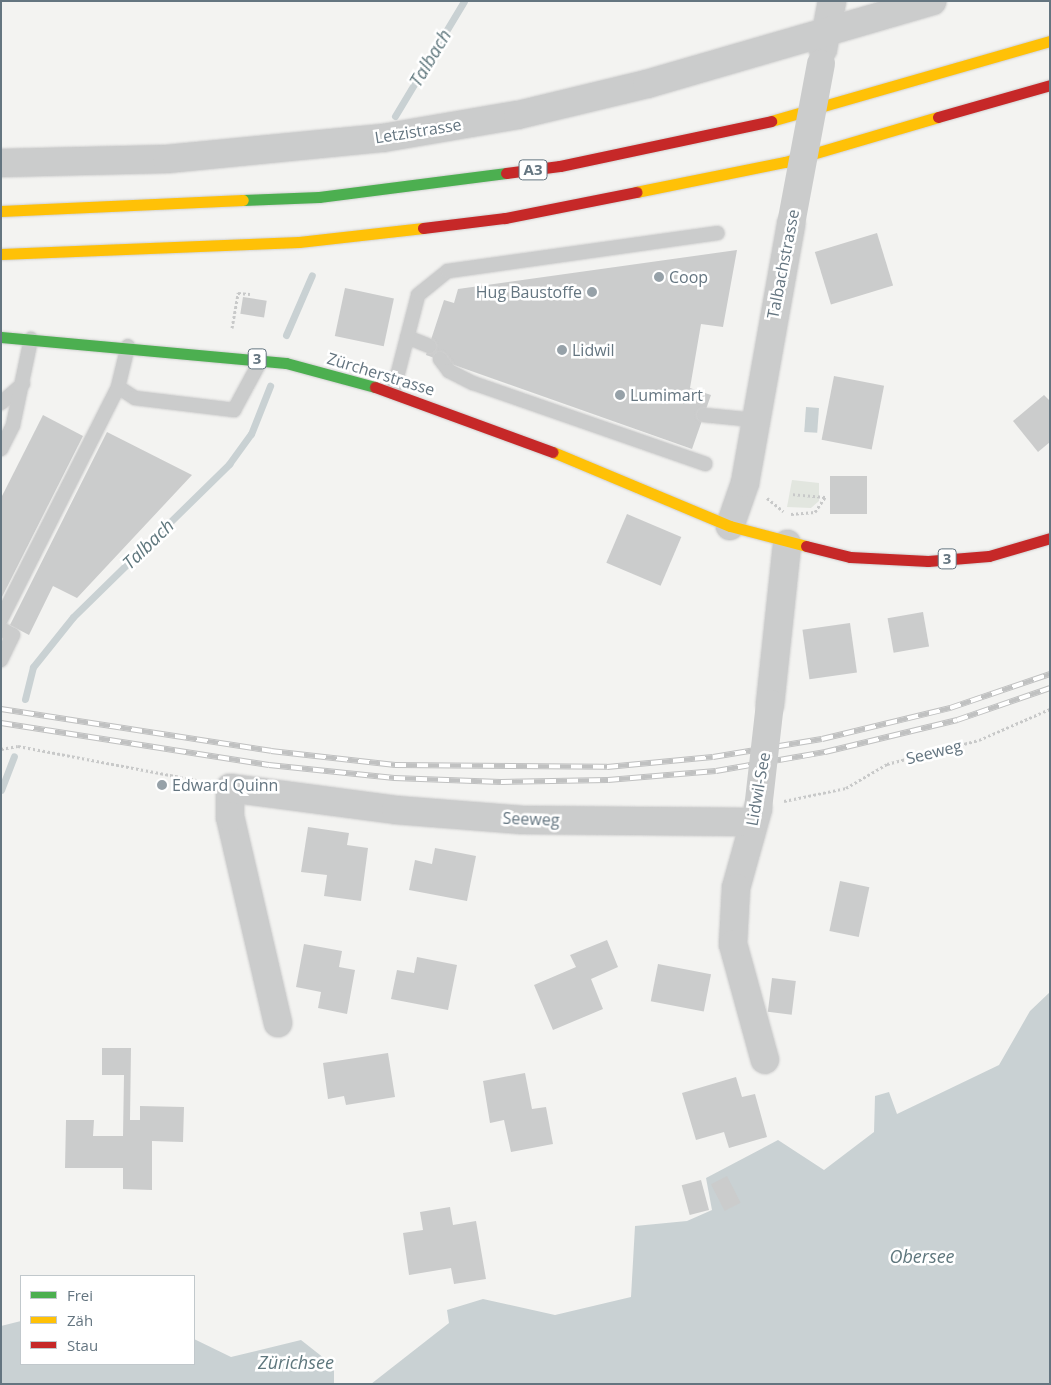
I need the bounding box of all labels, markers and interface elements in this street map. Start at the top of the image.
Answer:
water label: Talbach [405,26,455,90]
street label: Letzistrasse [373,115,463,147]
road number: A3 [518,158,548,182]
street label: Talbachstrasse [763,208,803,320]
place label: Coop [669,267,708,287]
marker: Coop [653,271,665,283]
place label: Hug Baustoffe [476,282,582,302]
marker: Hug Baustoffe [586,286,598,298]
place label: Lidwil [572,340,615,360]
marker: Lidwil [556,344,568,356]
road number: 3 [247,346,267,372]
street label: Zürcherstrasse [325,349,437,399]
place label: Lumimart [630,385,703,405]
marker: Lumimart [614,389,626,401]
water label: Talbach [118,514,178,574]
road number: 3 [937,546,957,572]
street label: Seeweg [904,736,964,768]
street label: Lidwil-See [742,751,774,827]
place label: Edward Quinn [172,775,278,795]
marker: Edward Quinn [156,779,168,791]
street label: Seeweg [502,808,560,830]
water label: Obersee [889,1245,955,1267]
legend [20,1275,195,1365]
text: Frei [67,1285,93,1305]
text: Zäh [67,1310,93,1330]
text: Stau [67,1335,98,1355]
water label: Zürichsee [258,1351,334,1373]

